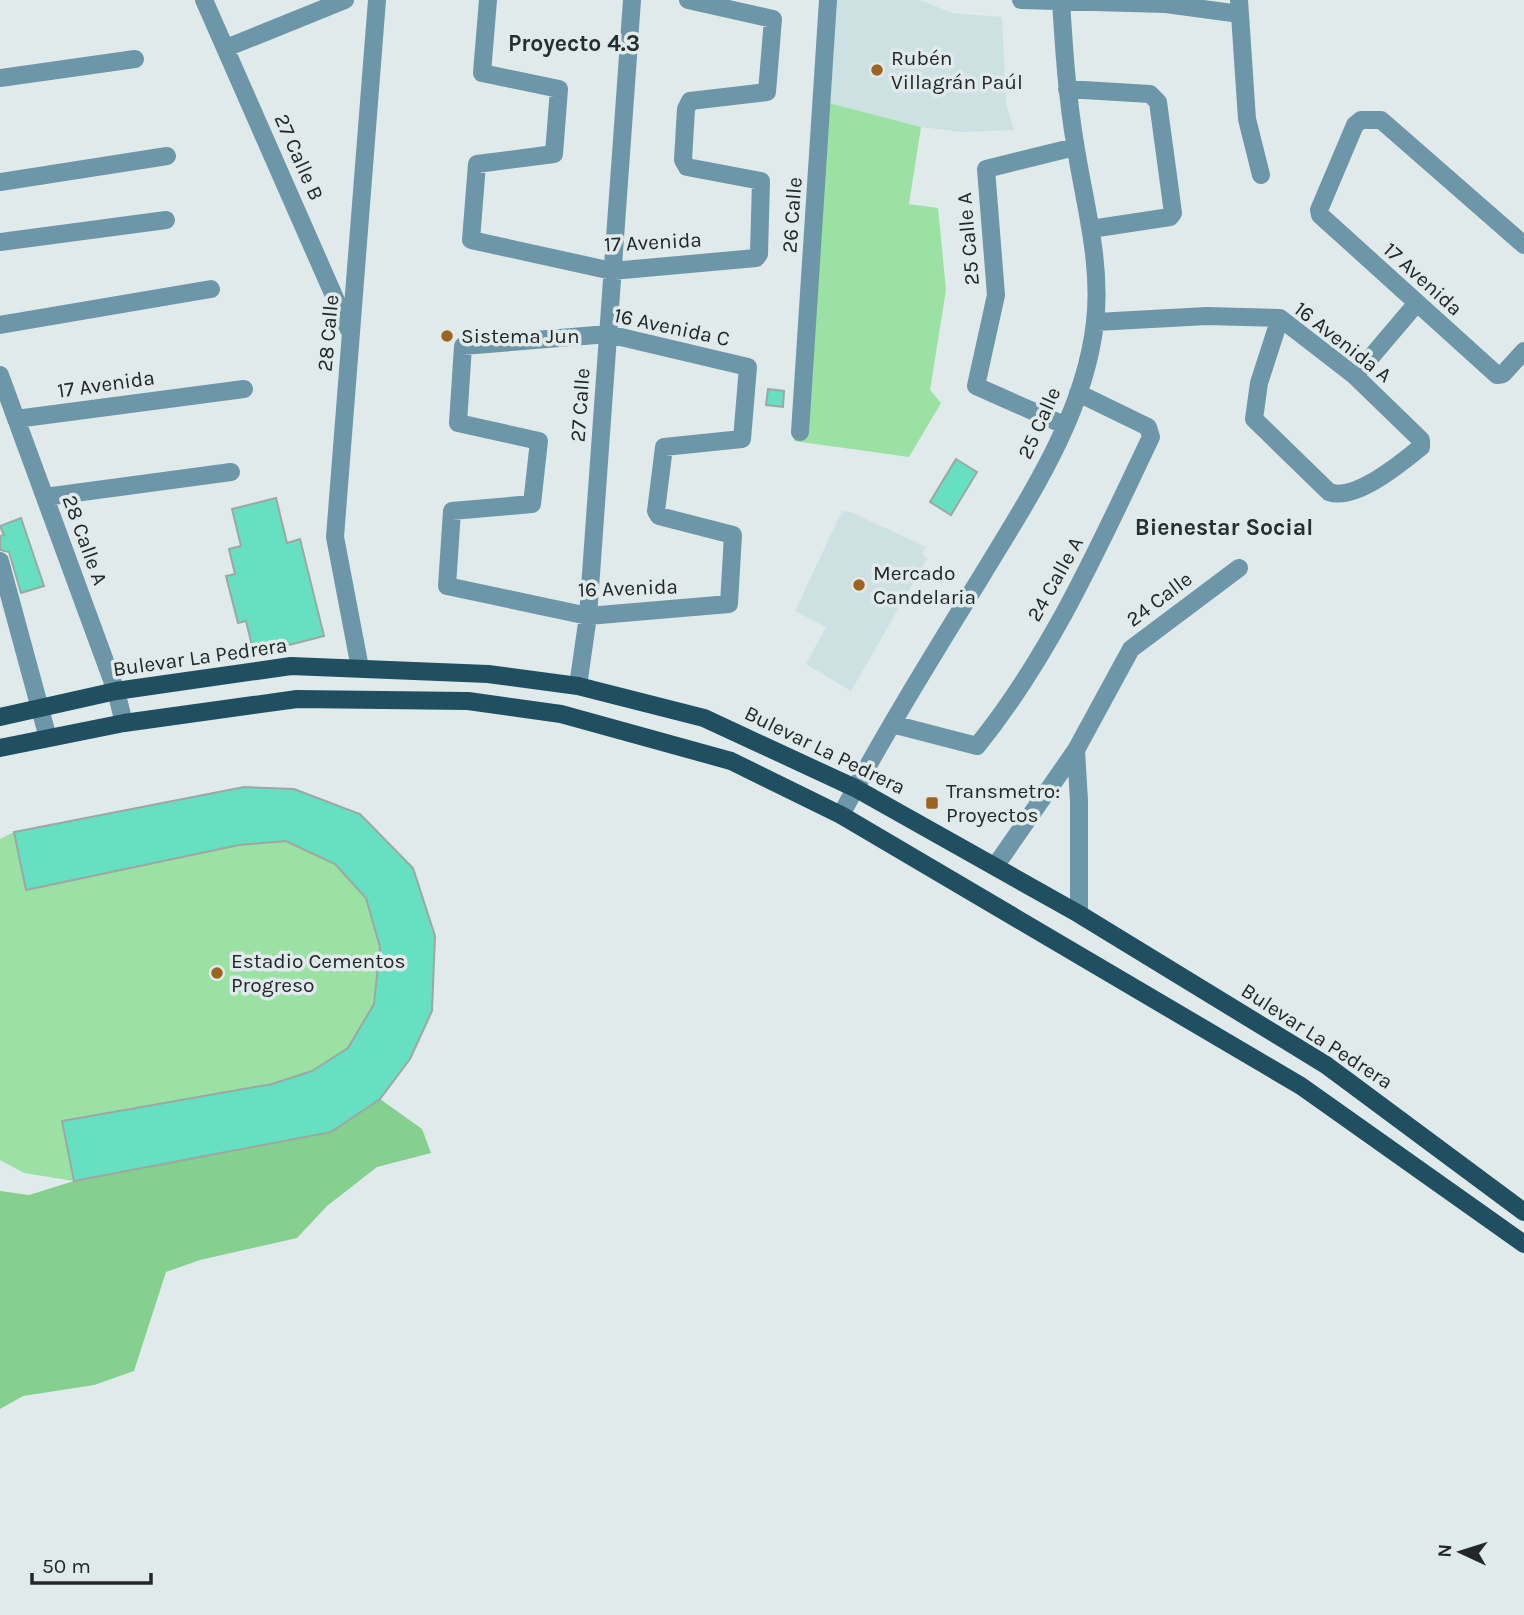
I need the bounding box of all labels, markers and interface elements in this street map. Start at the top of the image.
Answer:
district label: Proyecto 4.3 [508,30,640,57]
place label: Rubén Villagrán Paúl [891,46,1023,94]
marker: Rubén Villagrán Paúl [869,62,885,78]
street label: 27 Calle B [269,110,329,204]
street label: 26 Calle [777,176,807,254]
street label: 25 Calle A [952,192,984,286]
street label: 17 Avenida [604,227,702,257]
street label: 17 Avenida [1379,237,1467,321]
street label: 28 Calle [313,294,343,372]
street label: 16 Avenida A [1290,297,1396,387]
street label: 16 Avenida C [612,303,732,351]
place label: Sistema Jun [461,324,580,348]
marker: Sistema Jun [439,328,455,344]
street label: 17 Avenida [56,365,156,403]
street label: 27 Calle [565,367,595,443]
street label: 25 Calle [1013,383,1065,463]
street label: 28 Calle A [58,492,112,588]
district label: Bienestar Social [1135,514,1313,541]
street label: 24 Calle A [1022,533,1088,625]
place label: Mercado Candelaria [873,561,976,609]
street label: 24 Calle [1121,567,1197,631]
street label: 16 Avenida [578,574,678,602]
marker: Mercado Candelaria [851,577,867,593]
street label: Bulevar La Pedrera [111,633,289,681]
street label: Bulevar La Pedrera [741,701,909,799]
place label: Transmetro: Proyectos [946,779,1060,827]
marker: Transmetro: Proyectos [924,795,940,811]
place label: Estadio Cementos Progreso [231,949,406,997]
marker: Estadio Cementos Progreso [209,965,225,981]
street label: Bulevar La Pedrera [1237,978,1397,1094]
north arrow [1426,1517,1496,1587]
scale bar [32,1542,150,1586]
text: N [1434,1543,1456,1558]
text: 50 m [42,1554,91,1578]

